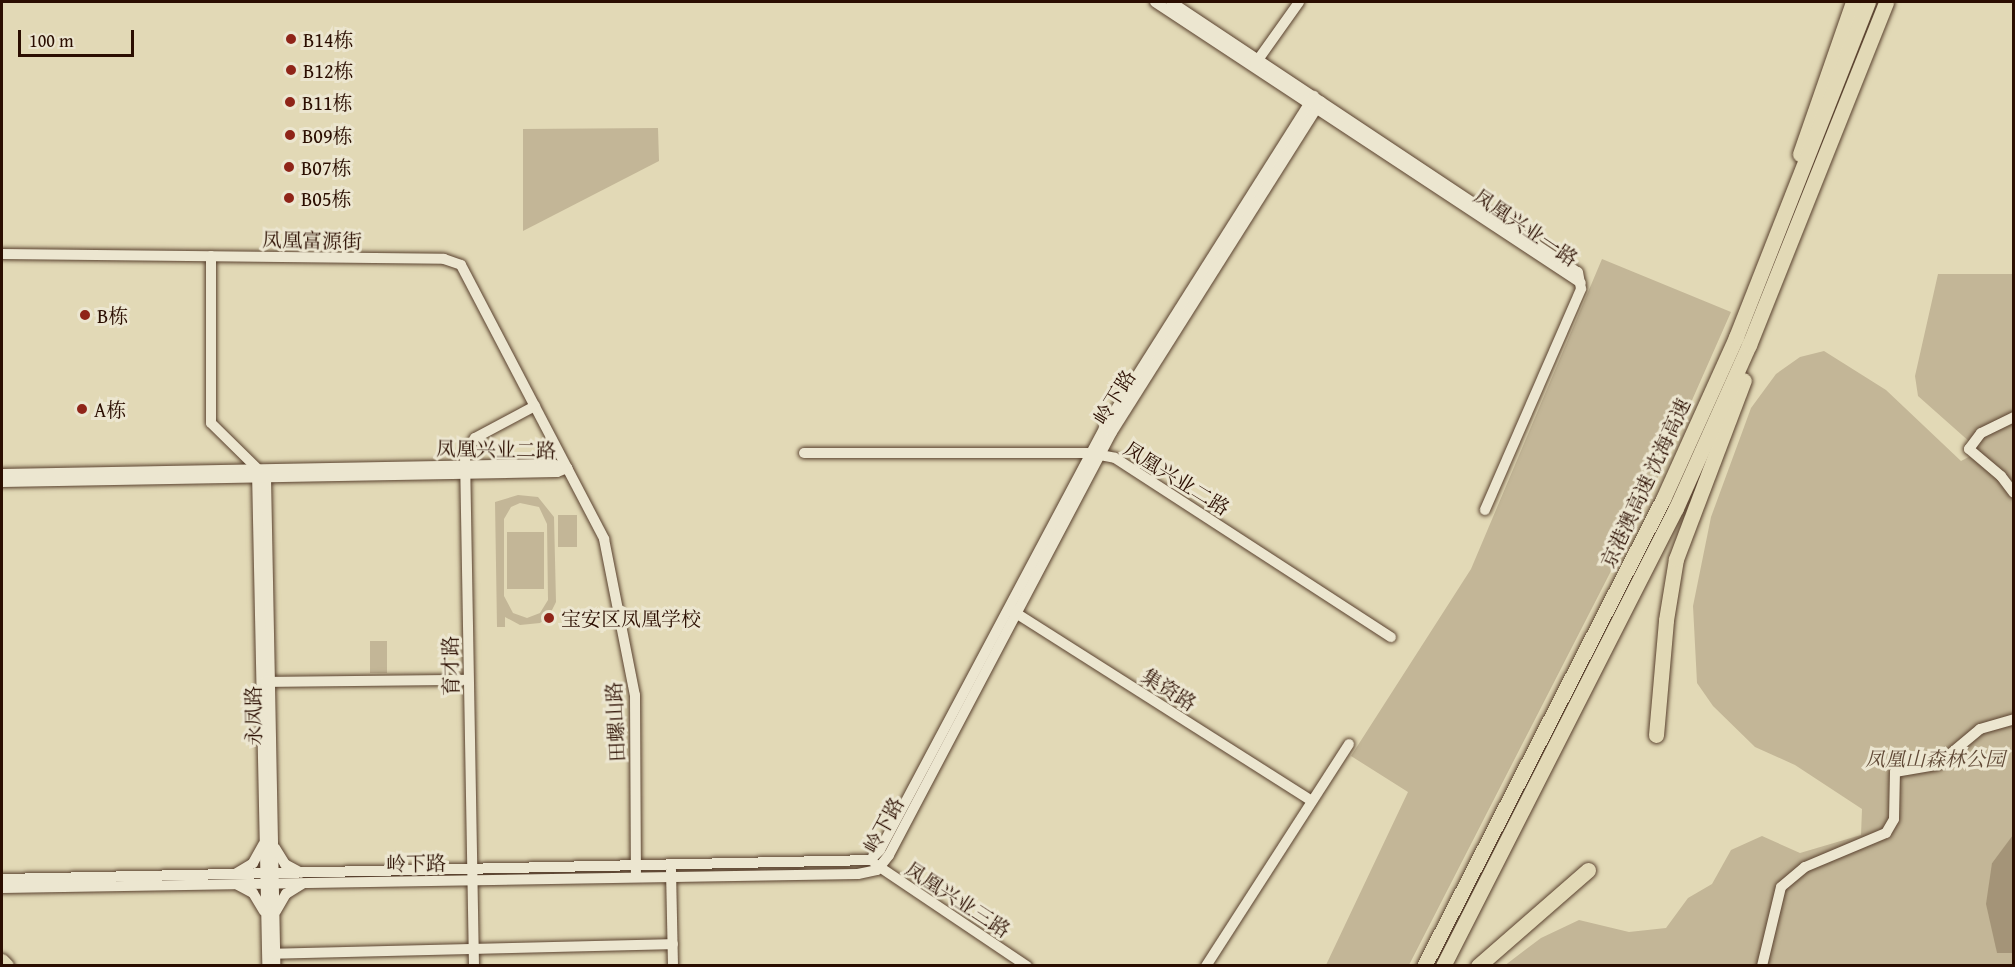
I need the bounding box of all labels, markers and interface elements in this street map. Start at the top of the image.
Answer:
scale bar [21,18,136,56]
text: 100 m [29,27,74,54]
place label: B14栋 [303,27,354,51]
marker: B14栋 [284,32,298,46]
place label: B12栋 [303,58,354,82]
marker: B12栋 [284,63,298,77]
place label: B11栋 [302,90,353,114]
marker: B11栋 [283,95,297,109]
place label: B09栋 [302,123,353,147]
marker: B09栋 [283,128,297,142]
place label: B07栋 [301,155,352,179]
marker: B07栋 [282,160,296,174]
street label: 凤凰兴业一路 [1470,184,1582,270]
place label: B05栋 [301,186,352,210]
marker: B05栋 [282,191,296,205]
street label: 凤凰富源街 [262,227,362,253]
place label: B栋 [97,303,128,327]
marker: B栋 [78,308,92,322]
street label: 岭下路 [1088,365,1140,429]
street label: 京港澳高速 沈海高速 [1595,394,1695,572]
place label: A栋 [94,397,126,421]
marker: A栋 [75,402,89,416]
street label: 凤凰兴业二路 [436,436,556,462]
street label: 凤凰兴业二路 [1120,436,1234,520]
place label: 宝安区凤凰学校 [561,606,701,630]
marker: 宝安区凤凰学校 [542,611,556,625]
street label: 育才路 [437,636,463,696]
street label: 集资路 [1137,663,1201,715]
street label: 田螺山路 [601,681,629,763]
street label: 永凤路 [240,686,266,746]
park label: 凤凰山森林公园 [1865,746,2005,770]
street label: 岭下路 [858,793,908,857]
street label: 岭下路 [386,850,446,876]
street label: 凤凰兴业三路 [901,856,1015,942]

